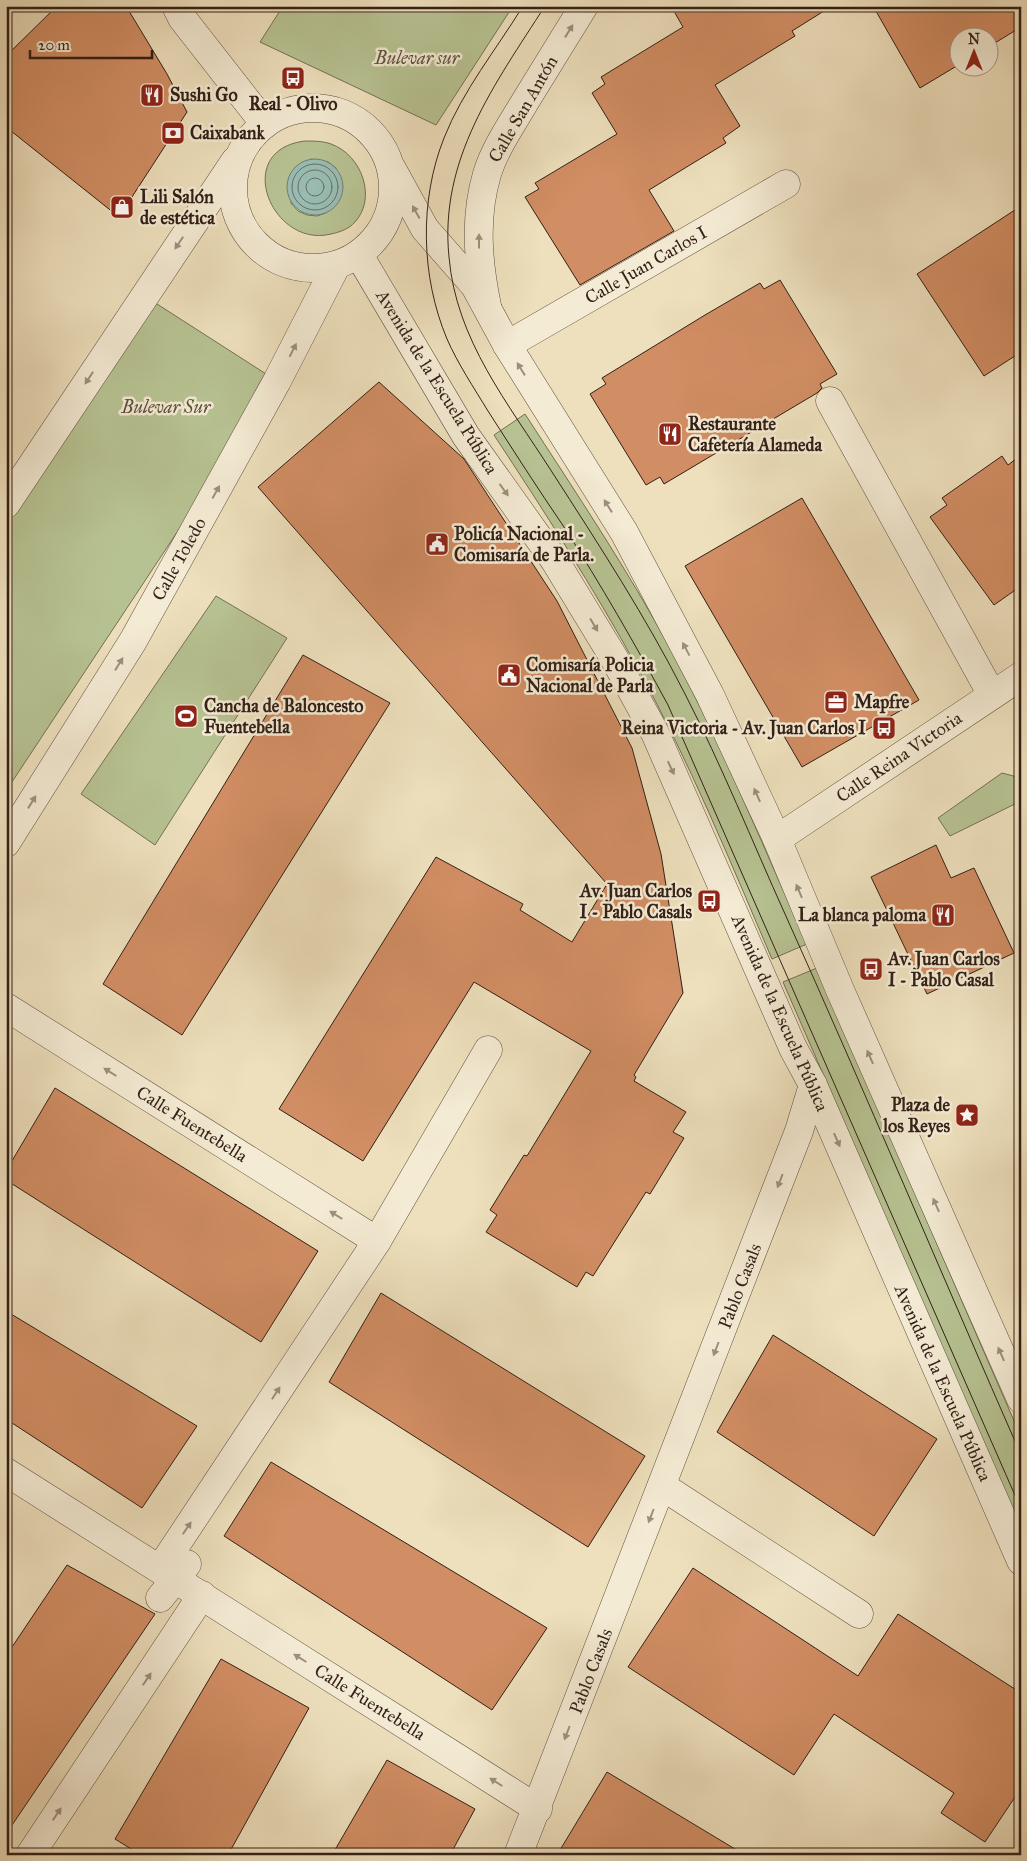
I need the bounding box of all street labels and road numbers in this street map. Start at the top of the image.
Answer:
street label: Calle San Antón [484,51,563,166]
street label: Calle Juan Carlos I [581,221,712,310]
street label: Avenida de la Escuela Pública [371,285,503,479]
street label: Calle Toledo [147,514,211,604]
street label: Calle Reina Victoria [832,707,966,807]
street label: Avenida de la Escuela Pública [726,910,834,1115]
street label: Calle Fuentebella [132,1081,252,1167]
street label: Pablo Casals [714,1240,766,1332]
street label: Avenida de la Escuela Pública [889,1280,997,1485]
street label: Pablo Casals [565,1625,617,1717]
street label: Calle Fuentebella [310,1659,430,1745]

